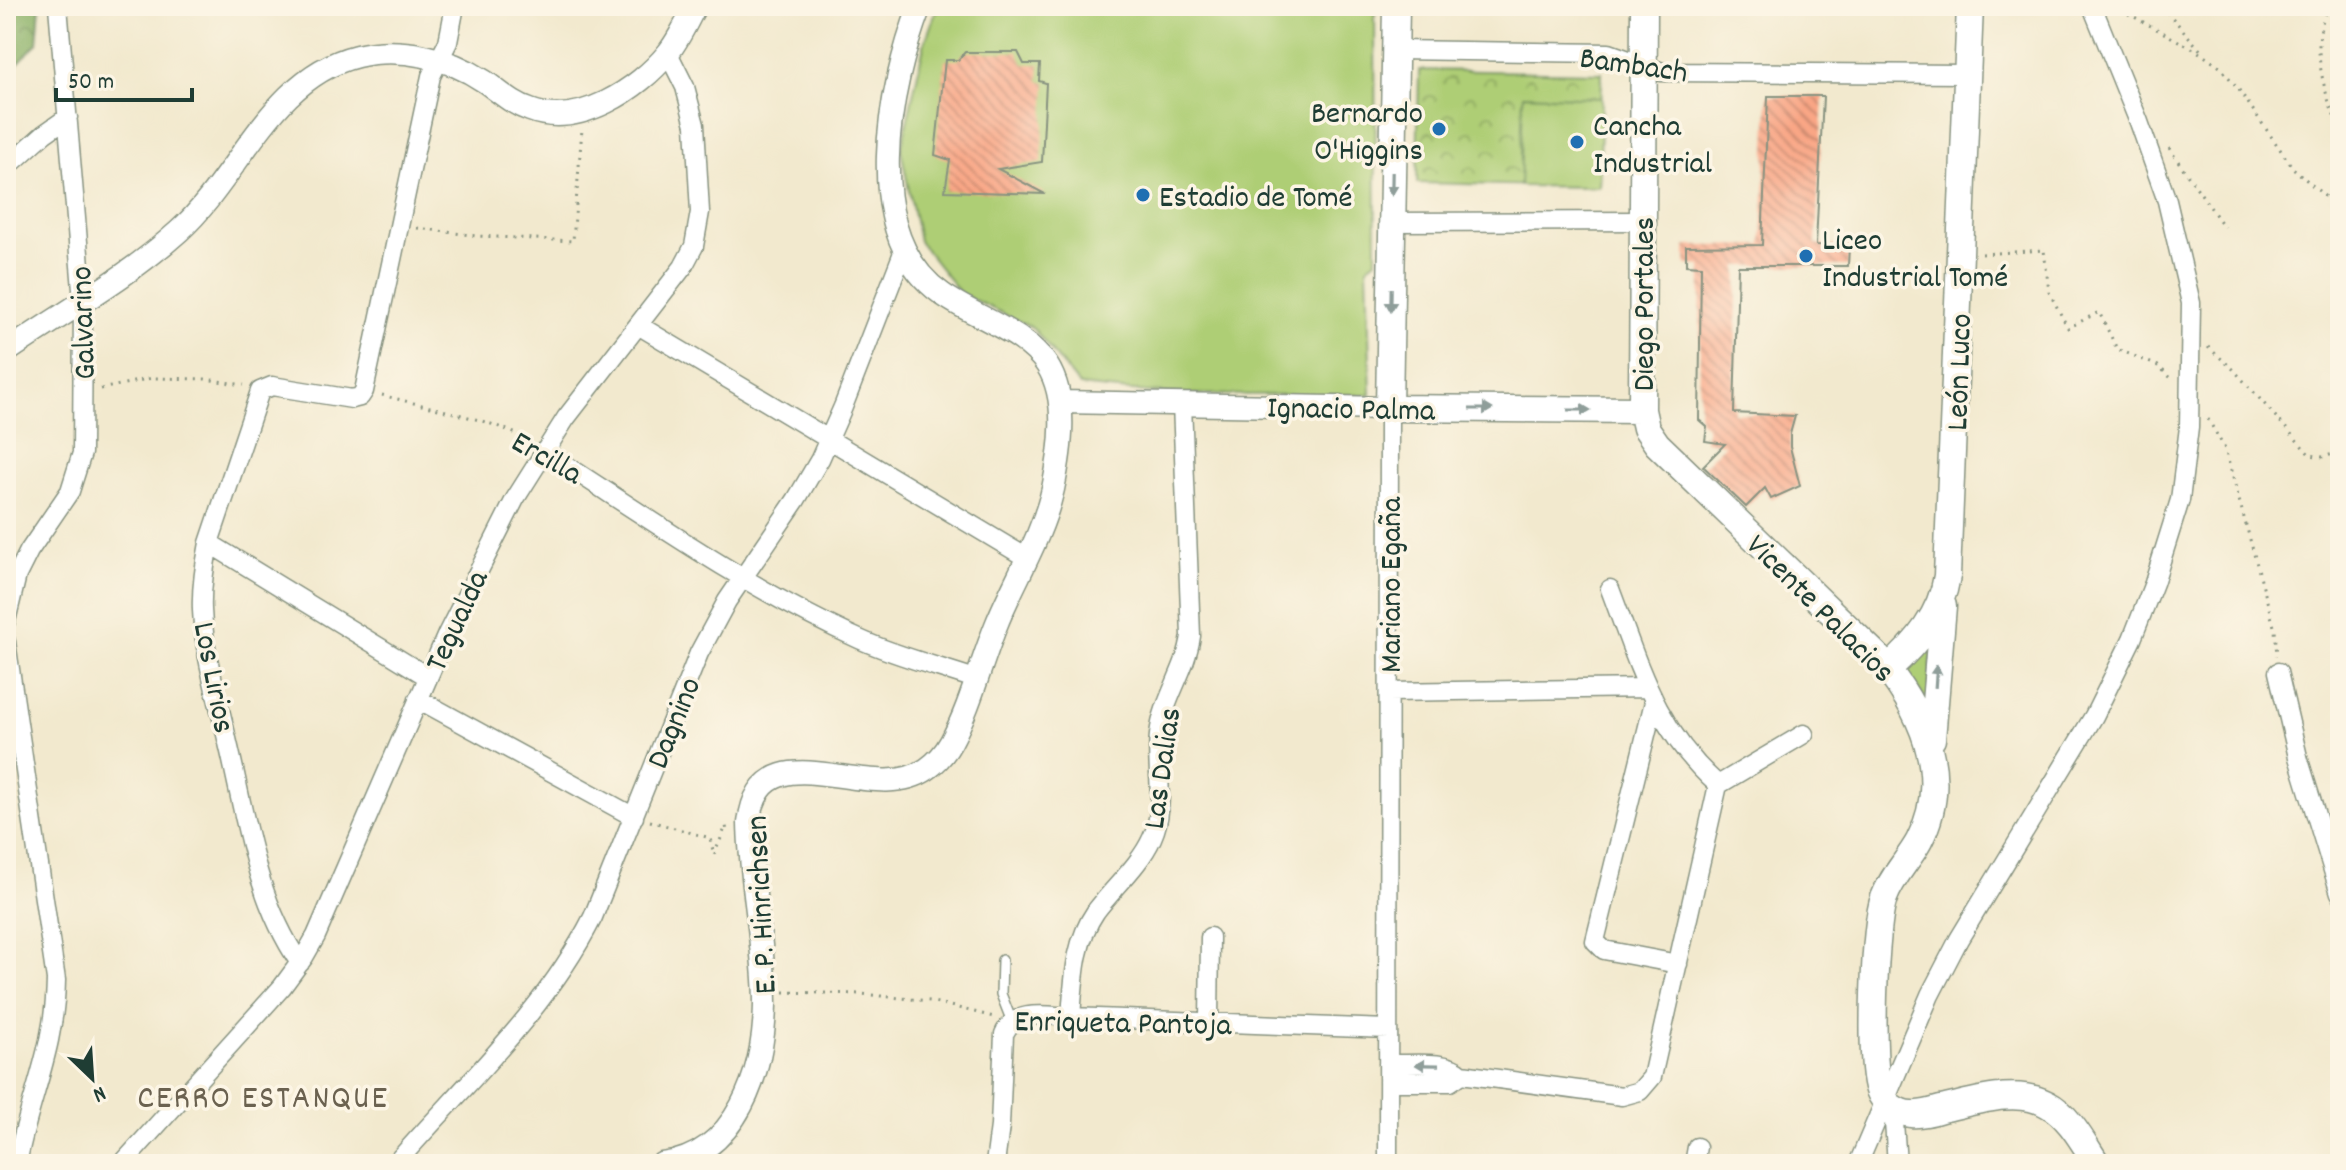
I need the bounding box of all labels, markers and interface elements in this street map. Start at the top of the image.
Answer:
street label: Bambach [1576,38,1690,98]
scale bar [56,52,192,102]
text: 50 m [68,66,114,100]
place label: Bernardo O'Higgins [1311,93,1423,176]
place label: Cancha Industrial [1593,106,1713,189]
marker: Bernardo O'Higgins [1430,120,1448,138]
marker: Cancha Industrial [1568,133,1586,151]
one-way arrow [1386,172,1399,197]
place label: Estadio de Tomé [1159,177,1353,223]
marker: Estadio de Tomé [1134,186,1152,204]
street label: Diego Portales [1624,217,1670,391]
place label: Liceo Industrial Tomé [1822,220,2008,303]
marker: Liceo Industrial Tomé [1797,247,1815,265]
street label: Galvarino [61,265,111,381]
one-way arrow [1384,288,1397,313]
street label: León Luco [1937,313,1987,432]
street label: Ignacio Palma [1266,388,1436,436]
one-way arrow [1469,403,1494,415]
one-way arrow [1567,404,1592,416]
street label: Ercilla [501,422,590,500]
street label: Mariano Egaña [1371,496,1417,673]
street label: Vicente Palacios [1733,525,1904,696]
street label: Tegualda [416,563,503,680]
street label: Los Lirios [178,618,244,738]
one-way arrow [1930,664,1943,689]
street label: Dagnino [637,671,716,777]
street label: Las Dalias [1134,705,1196,832]
street label: E. P. Hinrichsen [736,814,792,995]
street label: Enriqueta Pantoja [1014,1001,1233,1051]
north arrow [52,1038,132,1118]
one-way arrow [1414,1059,1439,1071]
district label: CERRO ESTANQUE [137,1076,389,1125]
text: N [87,1077,110,1109]

